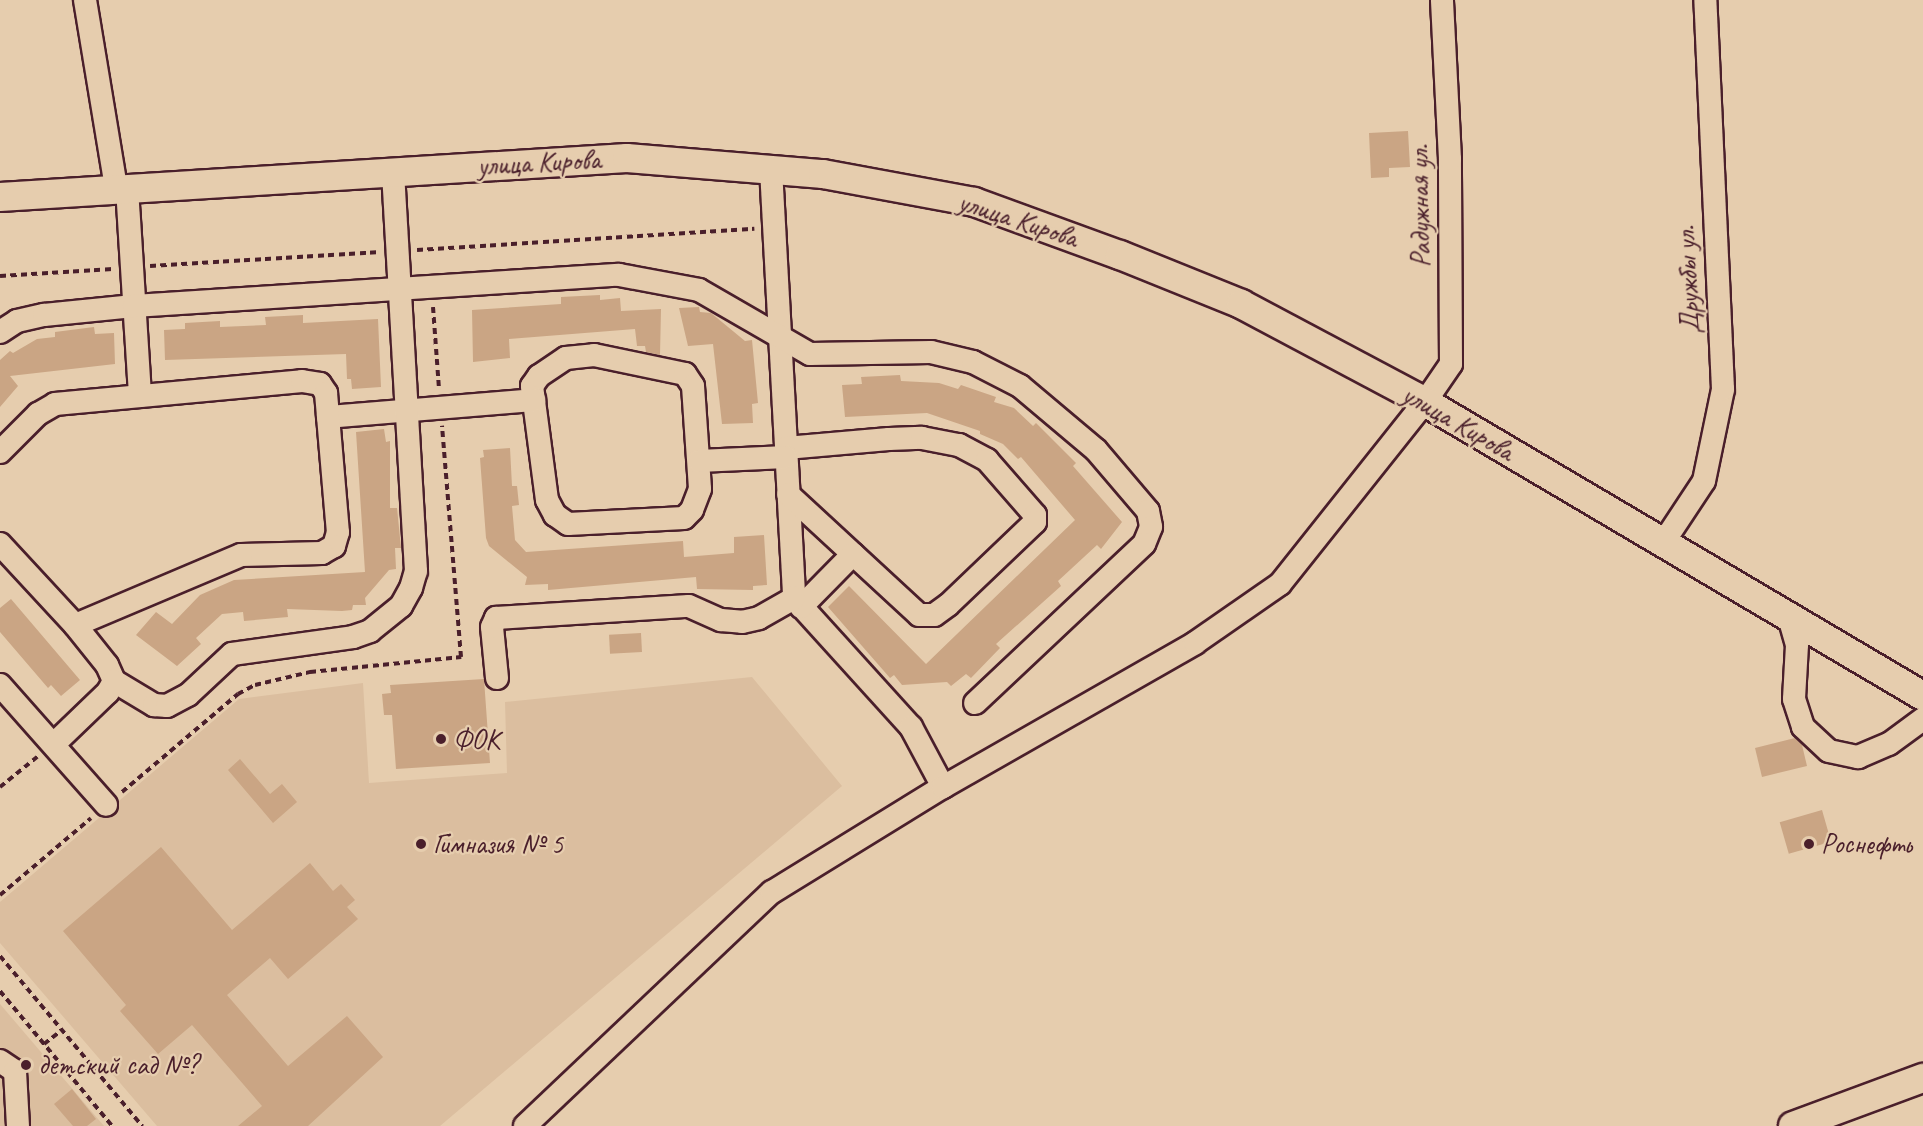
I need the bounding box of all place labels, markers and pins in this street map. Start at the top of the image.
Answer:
place label: ФОК [453,722,499,756]
marker: ФОК [434,732,448,746]
place label: Гимназия № 5 [433,827,563,861]
place label: Роснефть [1821,827,1912,861]
marker: Гимназия № 5 [414,837,428,851]
marker: Роснефть [1802,837,1816,851]
place label: детский сад №? [38,1048,197,1082]
marker: детский сад №? [19,1058,33,1072]

